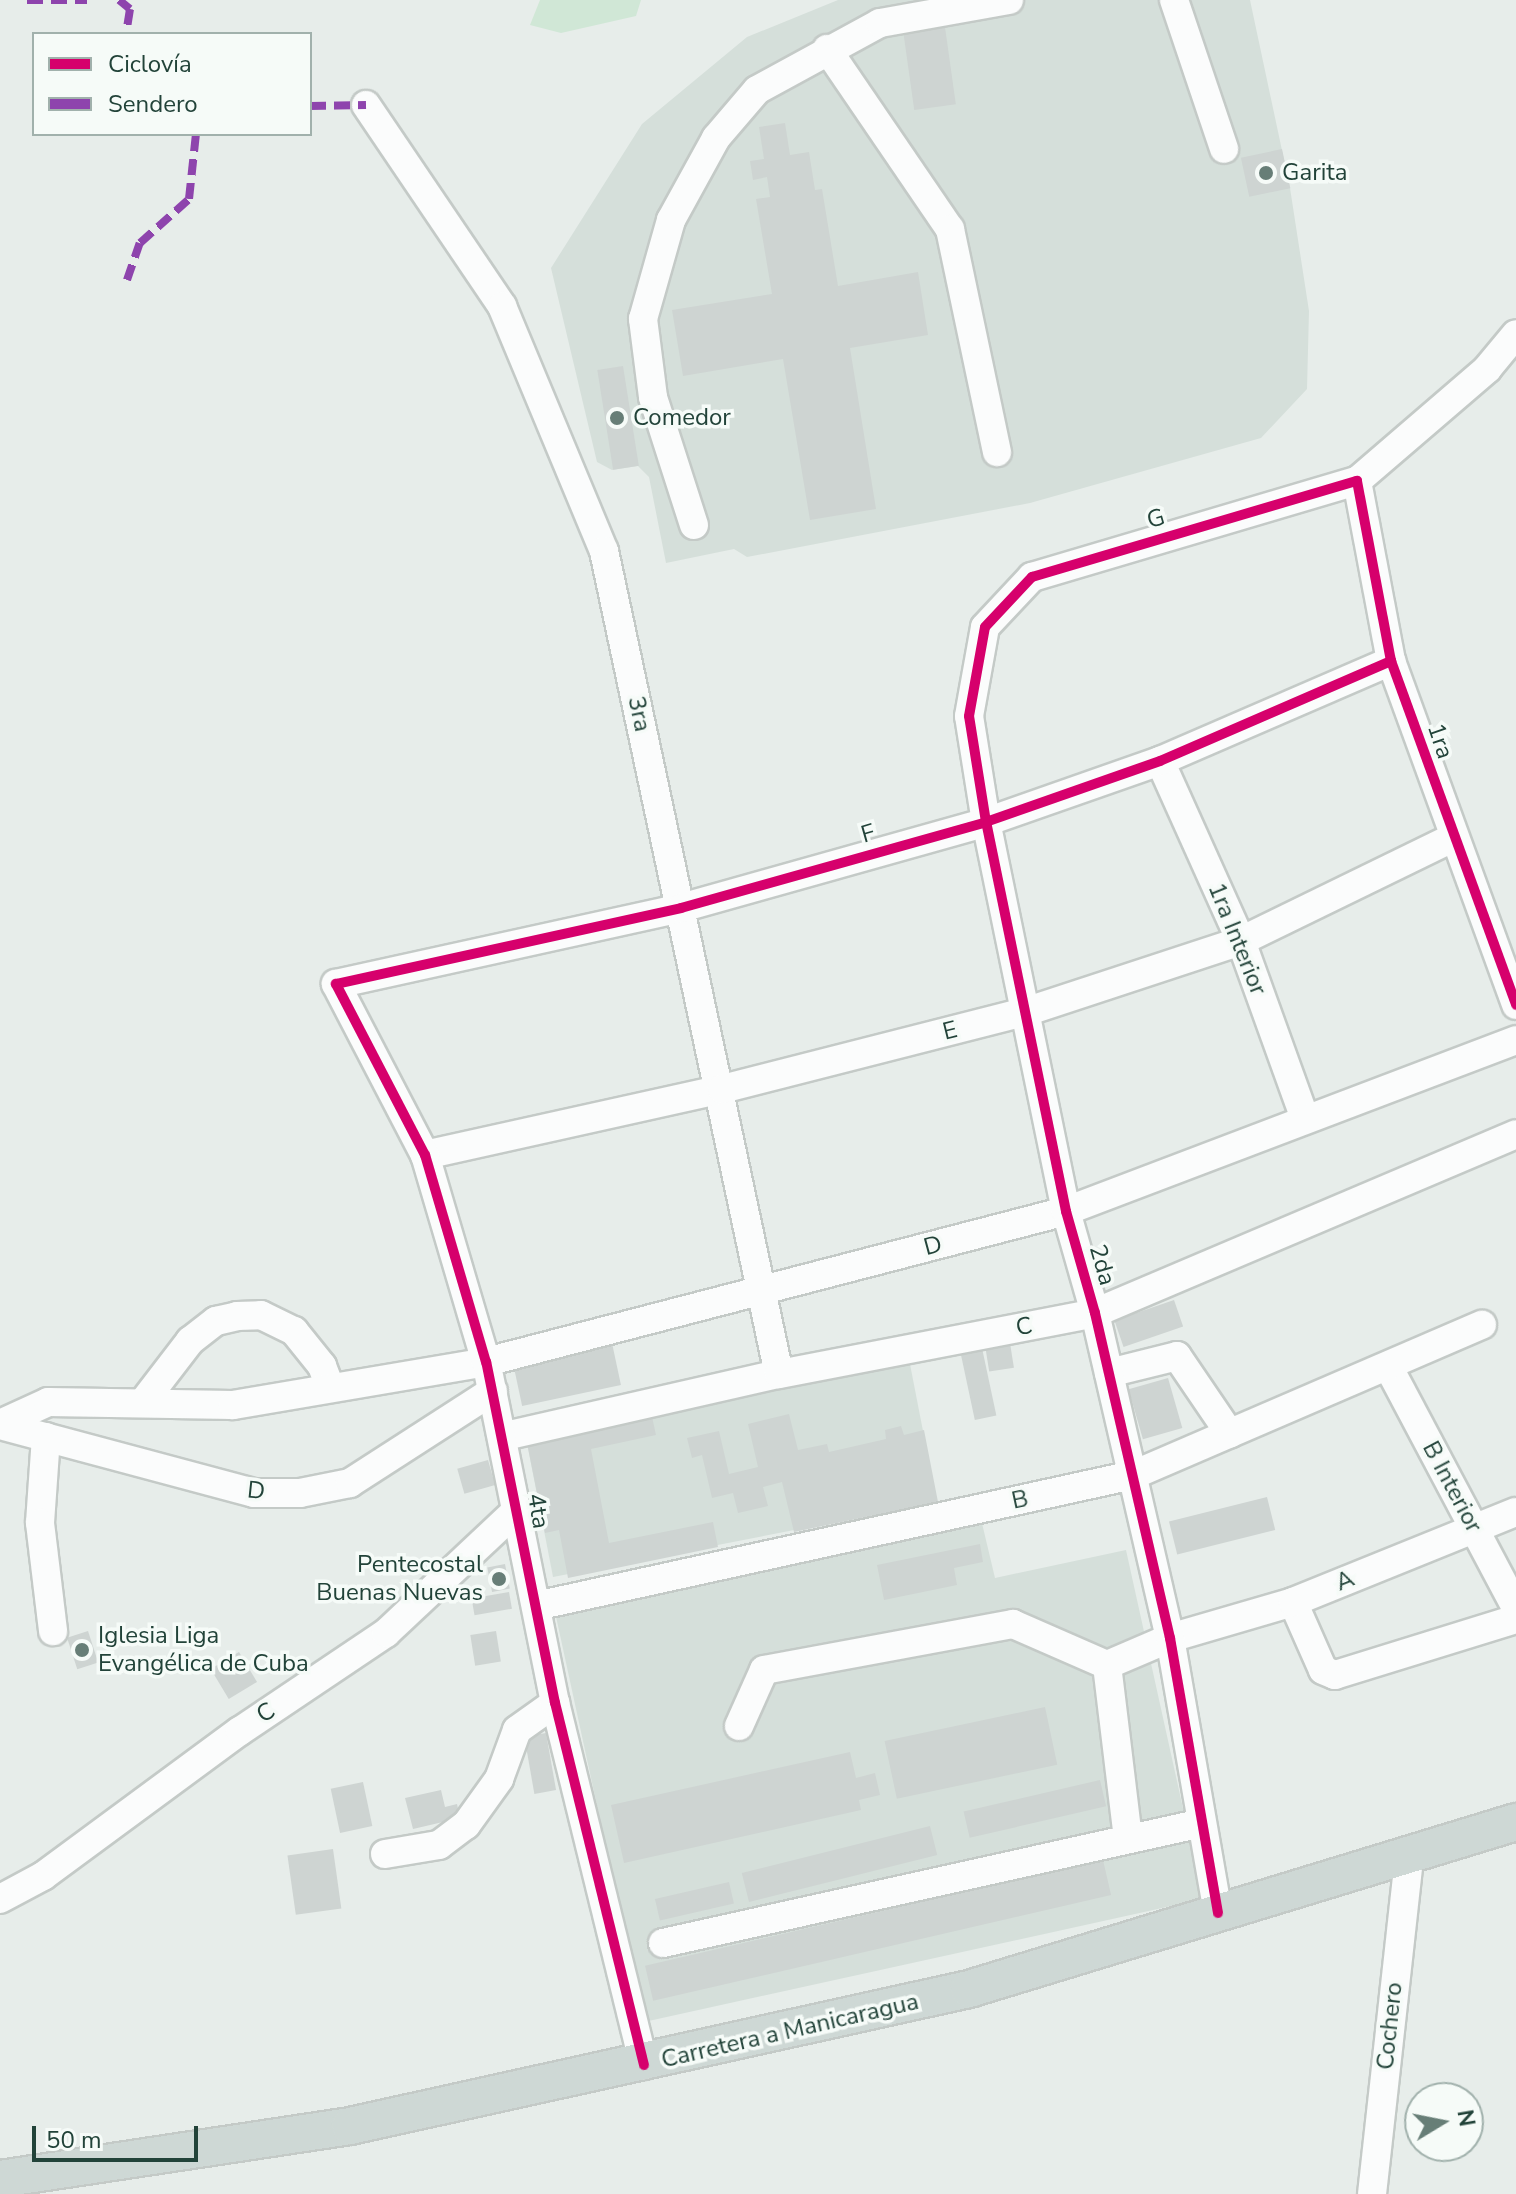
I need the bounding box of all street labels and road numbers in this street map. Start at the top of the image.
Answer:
street label: G [1144,503,1168,535]
street label: 3ra [621,694,657,734]
street label: 1ra [1421,719,1459,763]
street label: F [858,818,878,850]
street label: 1ra Interior [1201,879,1273,999]
street label: E [940,1015,960,1047]
street label: D [921,1230,945,1262]
street label: 2da [1082,1241,1122,1289]
street label: C [1013,1311,1035,1343]
street label: B Interior [1416,1436,1488,1538]
street label: D [246,1476,266,1506]
street label: B [1009,1484,1031,1516]
street label: 4ta [521,1491,555,1531]
street label: A [1331,1564,1359,1598]
street label: C [251,1697,281,1729]
street label: Cochero [1371,1981,1409,2071]
street label: Carretera a Manicaragua [659,1987,921,2075]

